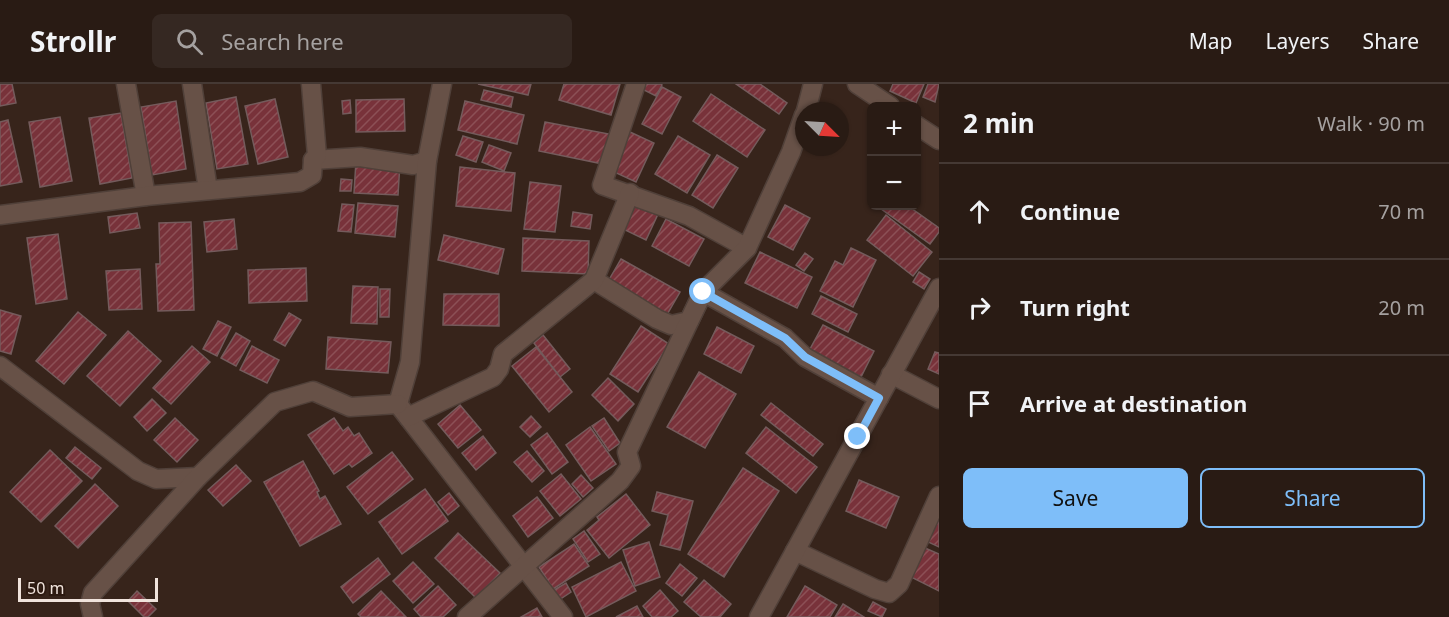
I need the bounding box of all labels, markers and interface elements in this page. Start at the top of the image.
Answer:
search box [152,14,572,68]
text: Strollr [30,22,116,60]
icon: search [173,25,206,58]
text: Search here [221,26,344,56]
text: Map [1189,27,1233,55]
text: Layers [1266,27,1330,55]
text: Share [1363,27,1419,55]
north arrow [795,102,849,156]
map controls [867,102,921,210]
button: + [867,102,921,156]
text: 2 min [963,105,1035,141]
text: Walk · 90 m [1317,110,1425,137]
button: − [867,156,921,210]
icon: ahead [963,195,996,228]
text: Continue [1020,196,1120,226]
text: 70 m [1378,198,1425,225]
route start [689,278,715,304]
icon: right [963,291,996,324]
text: Turn right [1020,292,1130,322]
text: 20 m [1378,294,1425,321]
icon: arrive [963,387,996,420]
text: Arrive at destination [1020,388,1247,418]
route end [844,423,870,449]
button: Save [963,468,1188,528]
button: Share [1200,468,1425,528]
scale bar [18,575,158,602]
text: 50 m [27,577,64,599]

